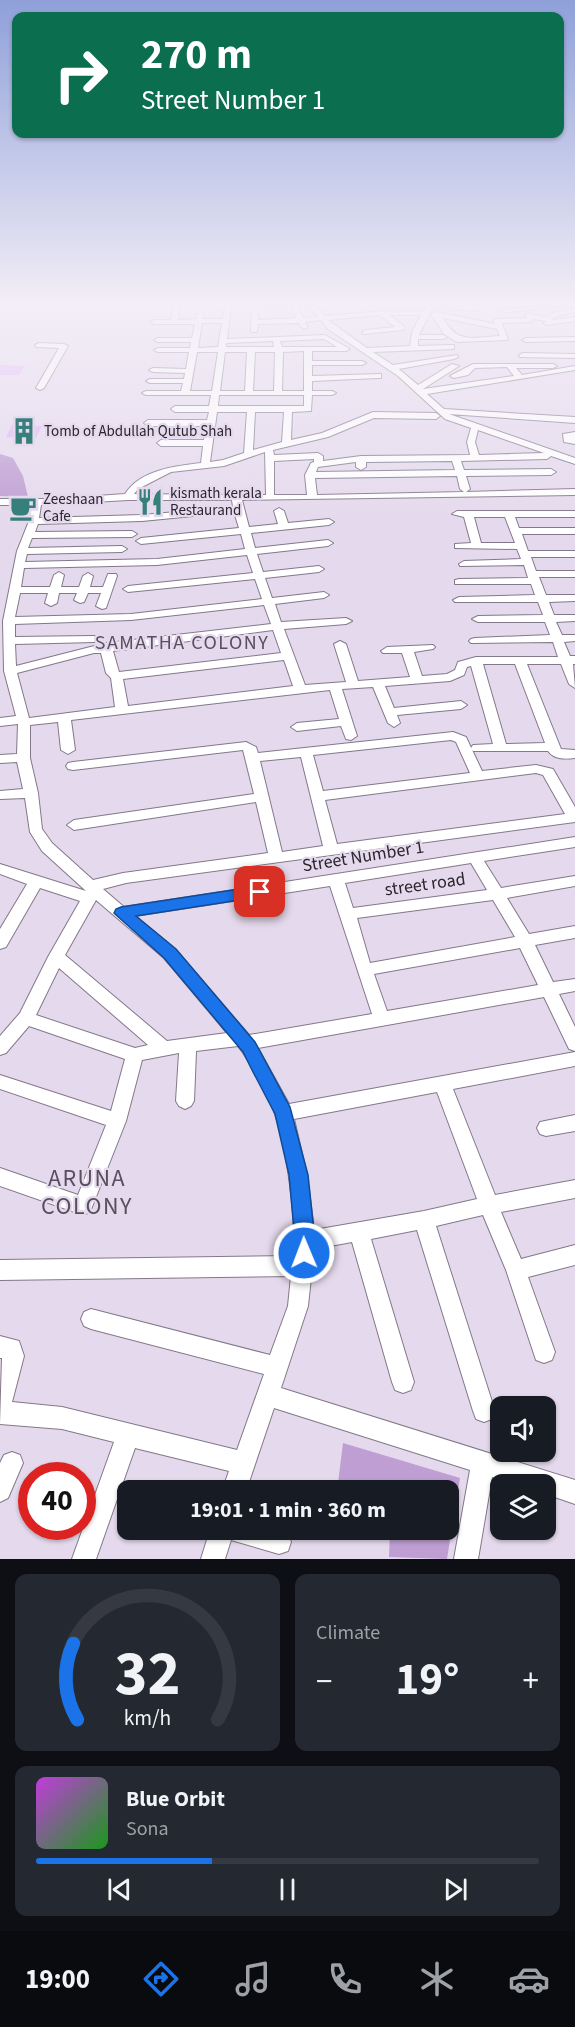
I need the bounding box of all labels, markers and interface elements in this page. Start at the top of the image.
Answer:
text: 270 m [141,25,252,85]
icon: right [42,36,120,114]
text: Street Number 1 [141,81,325,120]
building icon: Tomb of Abdullah Qutub Shah [9,416,39,446]
place label: Tomb of Abdullah Qutub Shah [44,421,232,442]
place label: kismath kerala Restaurand [170,483,262,521]
restaurant icon: kismath kerala Restaurand [135,487,165,517]
place label: Zeeshaan Cafe [43,489,103,527]
cafe icon: Zeeshaan Cafe [8,493,38,523]
district label: SAMATHA COLONY [95,629,269,657]
street label: Street Number 1 [301,835,426,878]
pin [234,866,285,917]
street label: street road [383,866,467,903]
icon: arrive [243,875,276,908]
district label: ARUNA COLONY [41,1161,133,1224]
position arrow [272,1221,336,1285]
map controls [490,1396,556,1540]
button: sound [490,1396,556,1462]
speed limit sign: 40 [18,1462,96,1540]
button: layers [490,1474,556,1540]
text: 19:01 · 1 min · 360 m [190,1494,386,1526]
text: Climate [316,1619,380,1647]
text: 32 [115,1630,180,1719]
text: 19° [396,1648,459,1712]
text: − [316,1658,332,1705]
text: + [523,1658,539,1705]
text: km/h [124,1703,171,1734]
text: Blue Orbit [126,1783,225,1815]
text: Sona [126,1815,169,1843]
icon: previous [103,1873,136,1906]
icon: pause [271,1873,304,1906]
icon: next [439,1873,472,1906]
icon: directions [140,1958,182,2000]
icon: music [232,1958,274,2000]
icon: phone [324,1958,366,2000]
icon: climate [416,1958,458,2000]
icon: car [508,1958,550,2000]
text: 19:00 [25,1960,90,1999]

